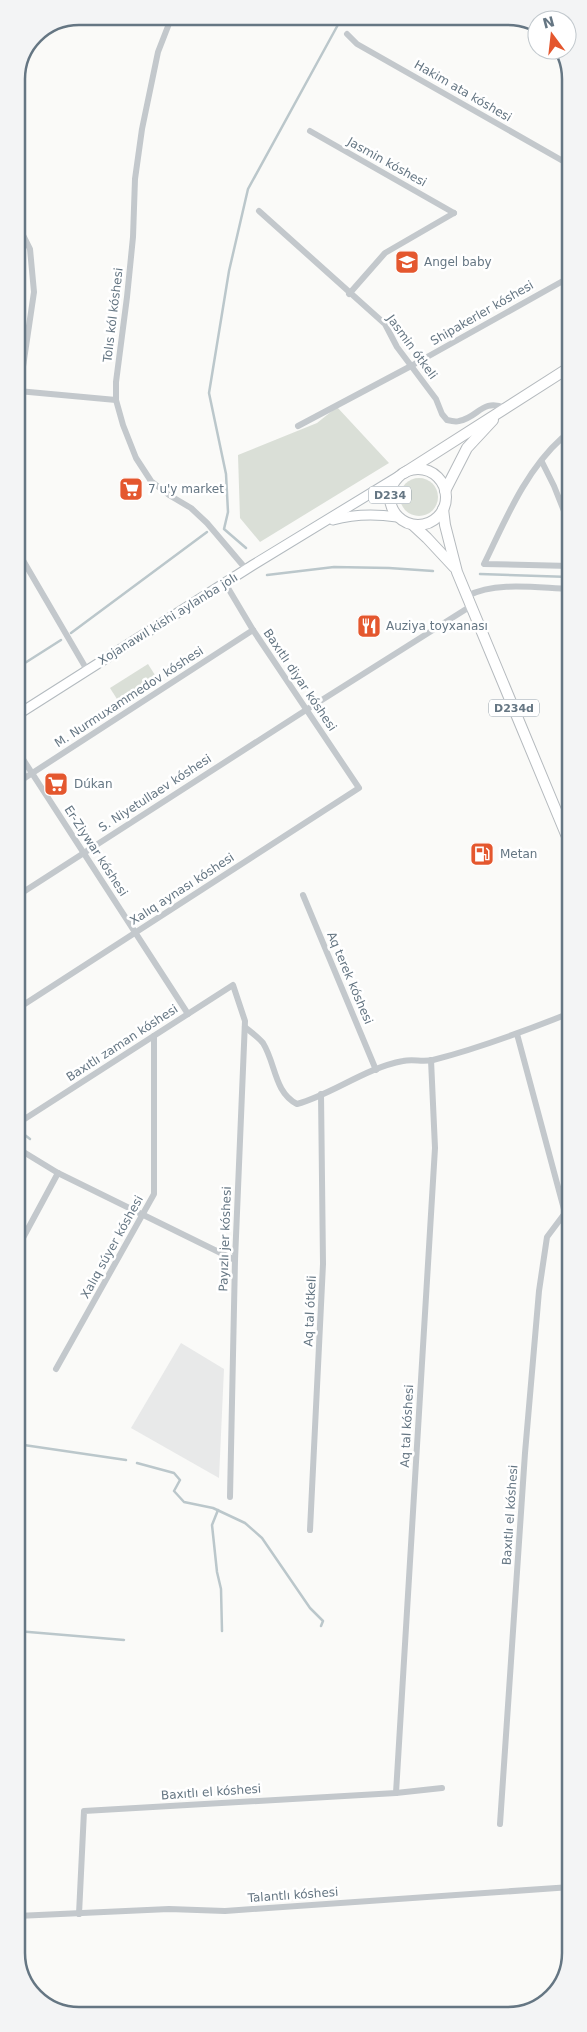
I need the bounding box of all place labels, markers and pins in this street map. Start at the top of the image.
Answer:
school or university icon: Angel baby [394,249,420,275]
place label: Angel baby [424,255,492,269]
supermarket icon: 7 u'y market [118,476,144,502]
place label: 7 u'y market [148,482,224,496]
restaurant icon: Auziya toyxanası [356,613,382,639]
place label: Auziya toyxanası [386,619,488,633]
supermarket icon: Dúkan [43,771,69,797]
place label: Dúkan [74,777,113,791]
fuel station icon: Metan [469,841,495,867]
place label: Metan [500,847,537,861]

